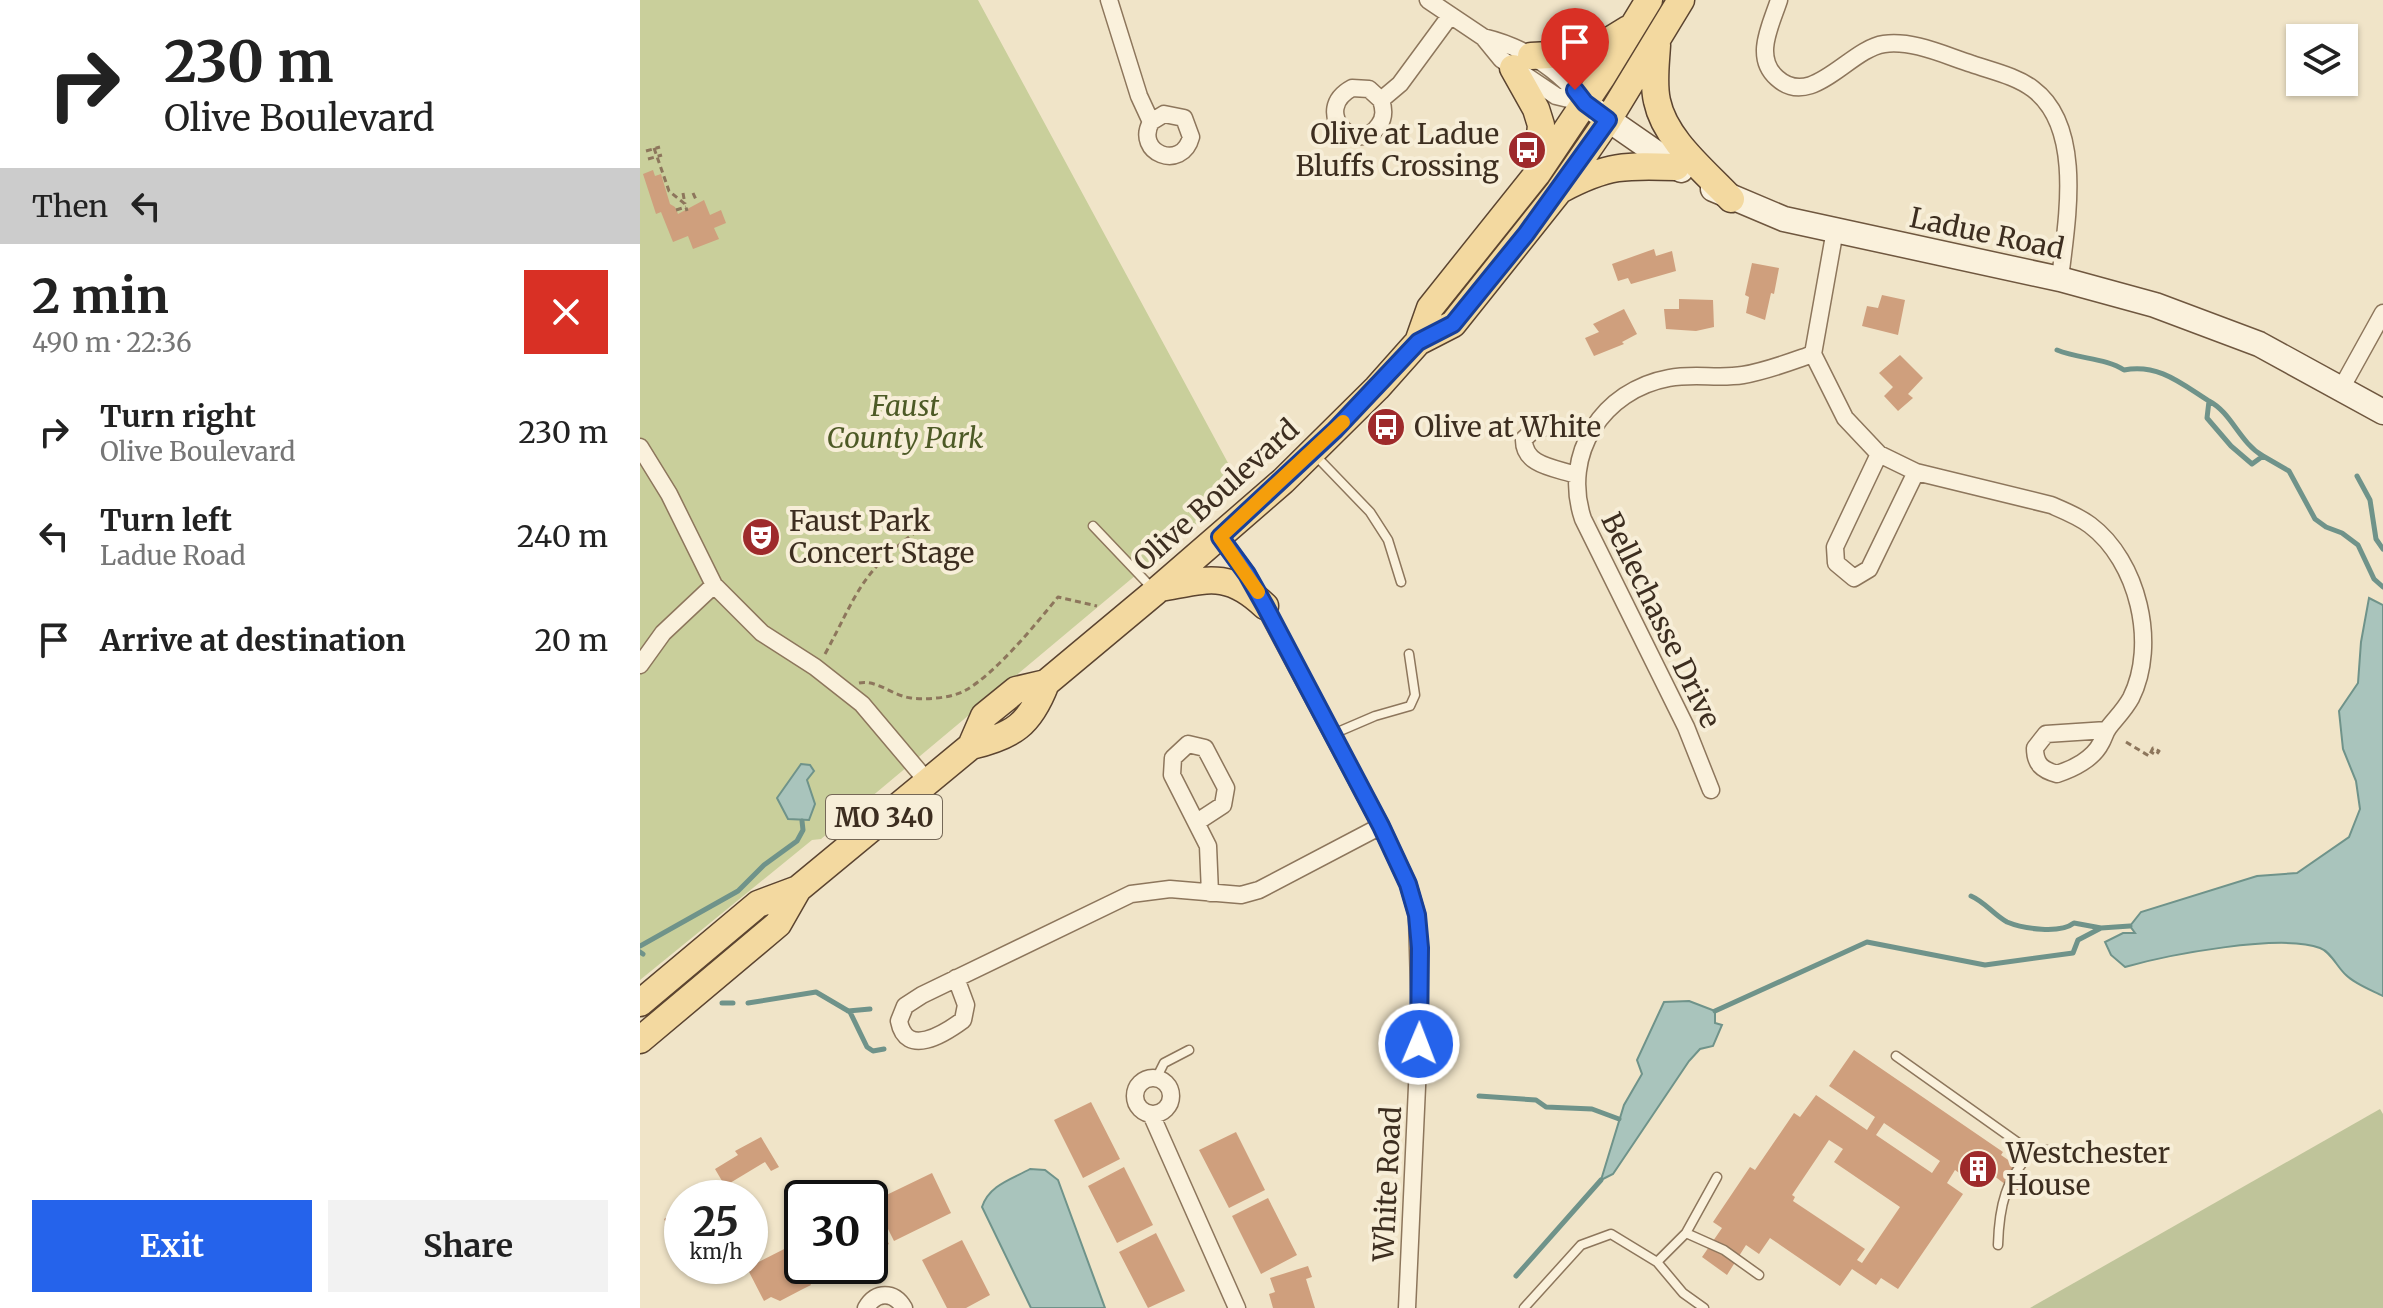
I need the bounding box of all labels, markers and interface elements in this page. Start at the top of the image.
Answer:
pin [1541,8,1609,90]
icon: arrive [1553,20,1597,64]
map controls [2286,24,2358,96]
button: layers [2286,24,2358,96]
text: 230 m [164,27,334,97]
icon: right [32,32,136,136]
text: Olive Boulevard [164,96,434,141]
place label: Olive at Ladue Bluffs Crossing [1295,116,1499,184]
bus stop icon: Olive at Ladue Bluffs Crossing [1506,129,1548,171]
icon: left [124,184,168,228]
text: Then [32,187,108,225]
street label: Ladue Road [1907,199,2068,267]
text: 2 min [32,266,169,326]
button: close [524,270,608,354]
text: 490 m · 22:36 [32,326,192,359]
park label: Faust County Park [826,388,984,456]
text: Turn right [100,397,256,435]
bus stop icon: Olive at White [1365,406,1407,448]
place label: Olive at White [1414,409,1601,445]
icon: right [32,410,76,454]
street label: Olive Boulevard [1126,411,1306,579]
text: 230 m [518,413,608,451]
text: Olive Boulevard [100,435,295,468]
text: Turn left [100,501,232,539]
place label: Faust Park Concert Stage [789,503,974,571]
street label: Bellechasse Drive [1593,506,1729,734]
icon: left [32,514,76,558]
theatre icon: Faust Park Concert Stage [740,516,782,558]
text: 240 m [517,517,608,555]
text: Ladue Road [100,539,246,572]
icon: arrive [32,618,76,662]
text: Arrive at destination [100,621,406,659]
text: 20 m [535,621,608,659]
road number: MO 340 [826,795,942,839]
position arrow [1377,1002,1461,1086]
street label: White Road [1365,1105,1409,1263]
place label: Westchester House [2005,1135,2170,1203]
building icon: Westchester House [1957,1148,1999,1190]
speed limit sign: 30 [784,1180,888,1284]
text: 25 [693,1197,739,1247]
button: Exit [32,1200,312,1292]
button: Share [328,1200,608,1292]
text: km/h [690,1239,742,1264]

